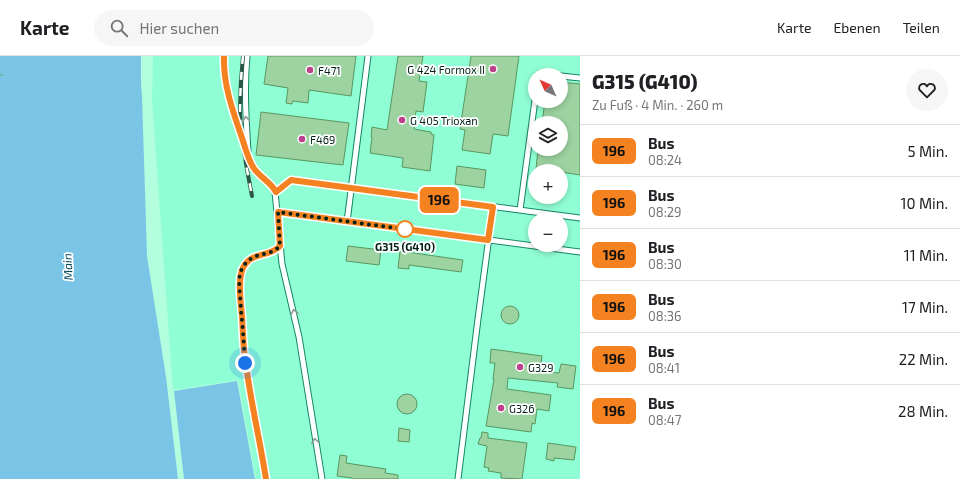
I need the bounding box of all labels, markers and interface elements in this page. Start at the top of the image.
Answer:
search box [94,10,374,46]
text: Karte [20,16,70,39]
icon: search [108,17,130,39]
text: Hier suchen [140,19,219,37]
text: Karte [777,19,812,36]
text: Ebenen [834,19,881,36]
text: Teilen [903,19,940,36]
place label: G 424 Formox II [407,63,485,76]
place label: F471 [318,64,341,77]
marker: G 424 Formox II [488,64,498,74]
marker: F471 [305,65,315,75]
north arrow [528,68,568,108]
map controls [528,68,568,252]
button: heart [906,69,948,111]
text: G315 (G410) [592,70,698,93]
text: Zu Fuß · 4 Min. · 260 m [592,97,723,113]
place label: G 405 Trioxan [410,114,478,127]
marker: G 405 Trioxan [397,115,407,125]
one-way arrow [242,116,250,122]
button: layers [528,116,568,156]
place label: F469 [310,133,335,146]
marker: F469 [297,134,307,144]
text: Bus [648,134,674,152]
text: 196 [603,142,625,159]
text: 5 Min. [908,142,948,160]
text: 08:24 [648,152,682,168]
button: + [528,164,568,204]
text: Bus [648,186,674,204]
line badge: 196 [416,187,462,213]
text: 196 [428,191,450,208]
text: 196 [603,194,625,211]
text: 10 Min. [901,194,948,212]
text: 08:29 [648,204,682,220]
button: − [528,212,568,252]
marker: G315 (G410) [396,220,414,238]
text: Bus [648,238,674,256]
place label: G315 (G410) [375,240,435,253]
text: 196 [603,246,625,263]
text: 11 Min. [904,246,948,264]
water label: Main [59,253,75,281]
text: 08:30 [648,256,682,272]
text: Bus [648,290,674,308]
text: 196 [603,298,625,315]
text: 17 Min. [902,298,948,316]
text: 08:36 [648,308,681,324]
one-way arrow [290,309,298,316]
text: Bus [648,342,674,360]
text: 196 [603,350,625,367]
text: 22 Min. [899,350,948,368]
your location [235,353,255,373]
text: 08:41 [648,360,680,376]
place label: G329 [528,361,554,374]
marker: G329 [515,362,525,372]
text: Bus [648,394,674,412]
place label: G326 [509,402,535,415]
text: 196 [603,402,625,419]
text: 28 Min. [898,402,948,420]
marker: G326 [496,403,506,413]
text: 08:47 [648,412,681,428]
one-way arrow [312,437,320,444]

